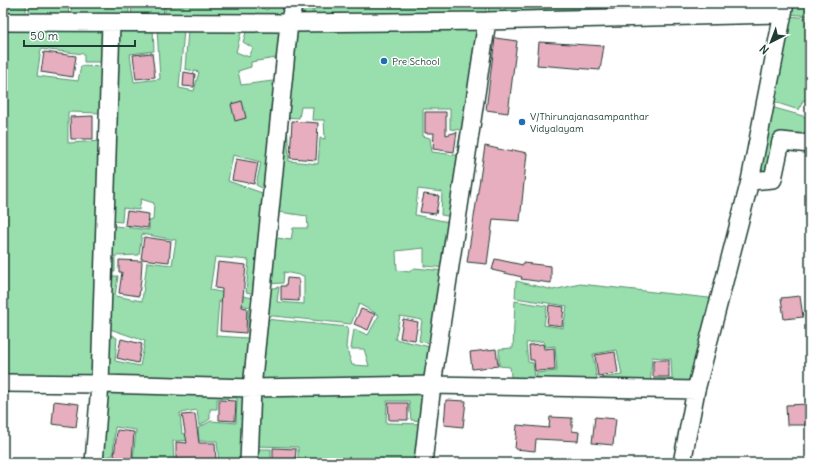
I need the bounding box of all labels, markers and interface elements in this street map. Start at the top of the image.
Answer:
scale bar [24,22,135,48]
north arrow [751,22,791,62]
text: 50 m [30,28,59,43]
text: N [757,42,772,57]
place label: Pre School [392,55,439,68]
marker: Pre School [379,56,389,66]
place label: V/Thirunajanasampanthar Vidyalayam [530,110,649,135]
marker: V/Thirunajanasampanthar Vidyalayam [517,117,527,127]

